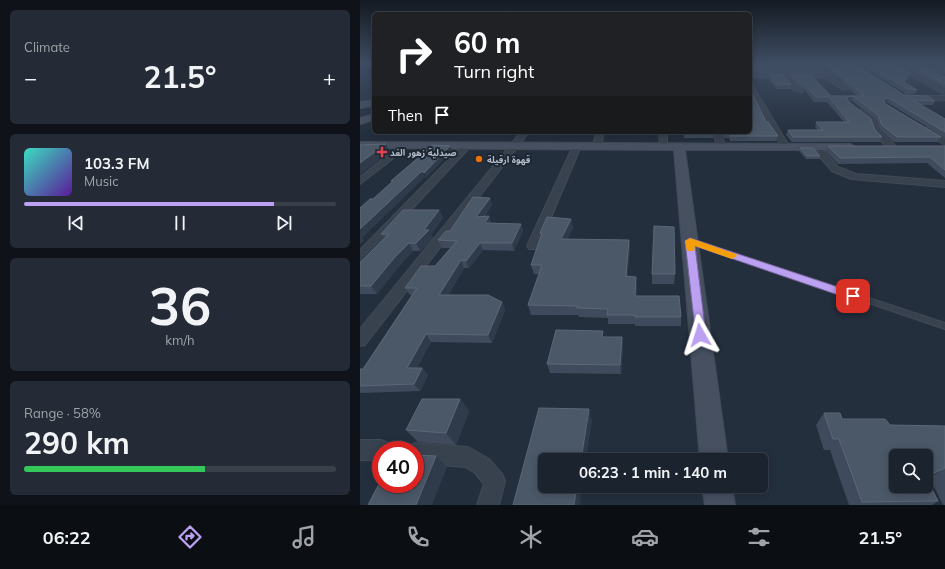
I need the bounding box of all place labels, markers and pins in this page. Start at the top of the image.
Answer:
marker: صيدلية زهور الغد [377,147,387,157]
place label: صيدلية زهور الغد [390,147,457,159]
marker: قهوة ارقيلة [474,154,484,164]
place label: قهوة ارقيلة [487,154,531,166]
pin [836,279,870,313]

